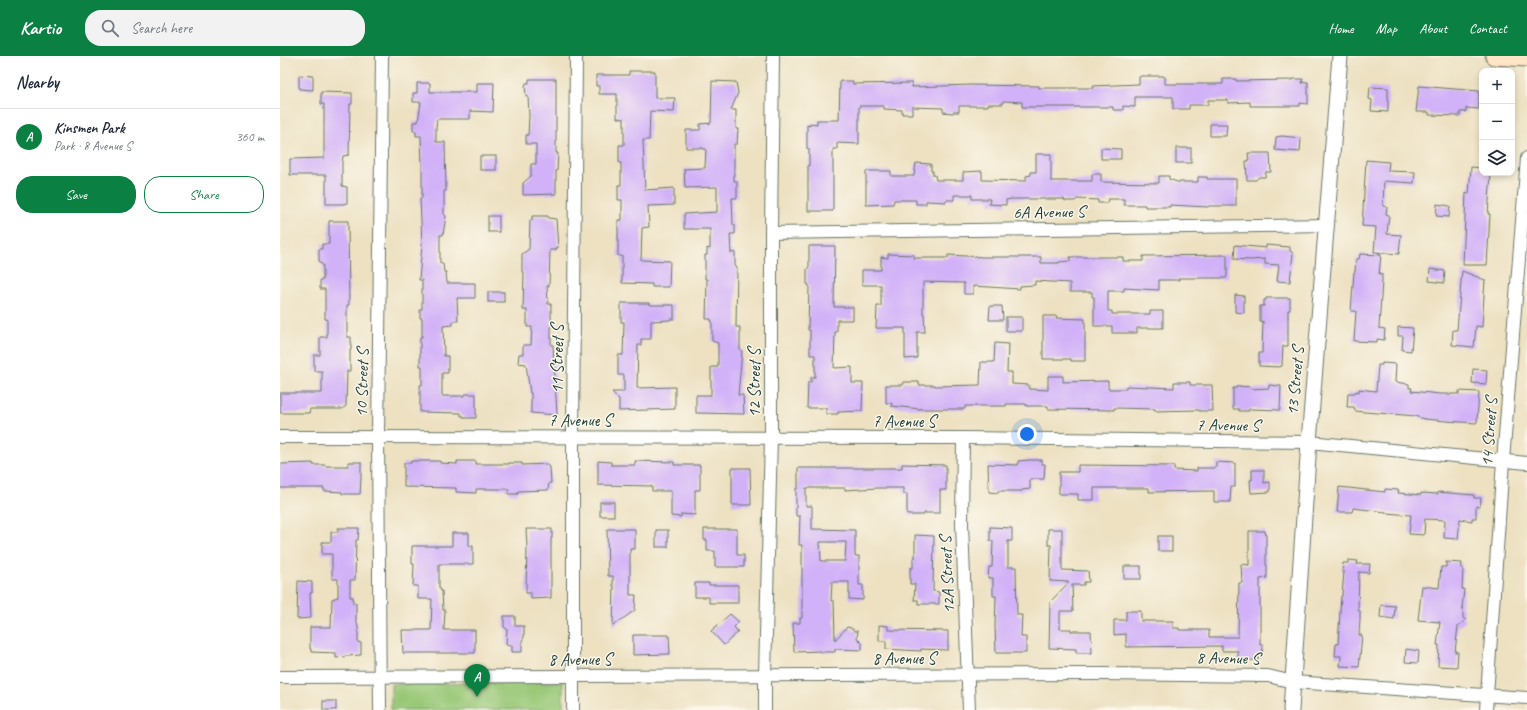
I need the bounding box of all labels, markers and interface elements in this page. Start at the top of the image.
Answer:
search box [85,10,365,46]
text: Kartio [20,16,61,40]
icon: search [99,17,121,39]
text: Search here [131,19,192,38]
text: Home [1328,20,1354,37]
text: Map [1376,20,1397,37]
text: About [1419,20,1447,37]
text: Contact [1469,20,1507,37]
map controls [1479,68,1515,176]
button: + [1479,68,1515,104]
text: Nearby [16,72,59,93]
button: − [1479,104,1515,140]
text: Kinsmen Park [54,119,125,138]
text: A [26,129,32,145]
text: 360 m [236,129,264,145]
text: Park · 8 Avenue S [54,138,132,154]
button: layers [1479,140,1515,176]
button: Save [16,176,136,213]
button: Share [144,176,264,213]
street label: 6A Avenue S [1013,201,1089,223]
street label: 11 Street S [547,321,568,393]
street label: 13 Street S [1282,342,1309,416]
street label: 10 Street S [351,345,373,418]
street label: 12 Street S [744,345,765,417]
street label: 14 Street S [1476,393,1502,467]
street label: 7 Avenue S [548,410,615,431]
street label: 7 Avenue S [872,411,939,432]
street label: 7 Avenue S [1196,414,1264,436]
your location [1017,424,1037,444]
street label: 12A Street S [934,532,960,614]
street label: 8 Avenue S [1196,647,1264,669]
street label: 8 Avenue S [872,648,939,669]
street label: 8 Avenue S [548,649,615,670]
pin: A [464,664,490,697]

